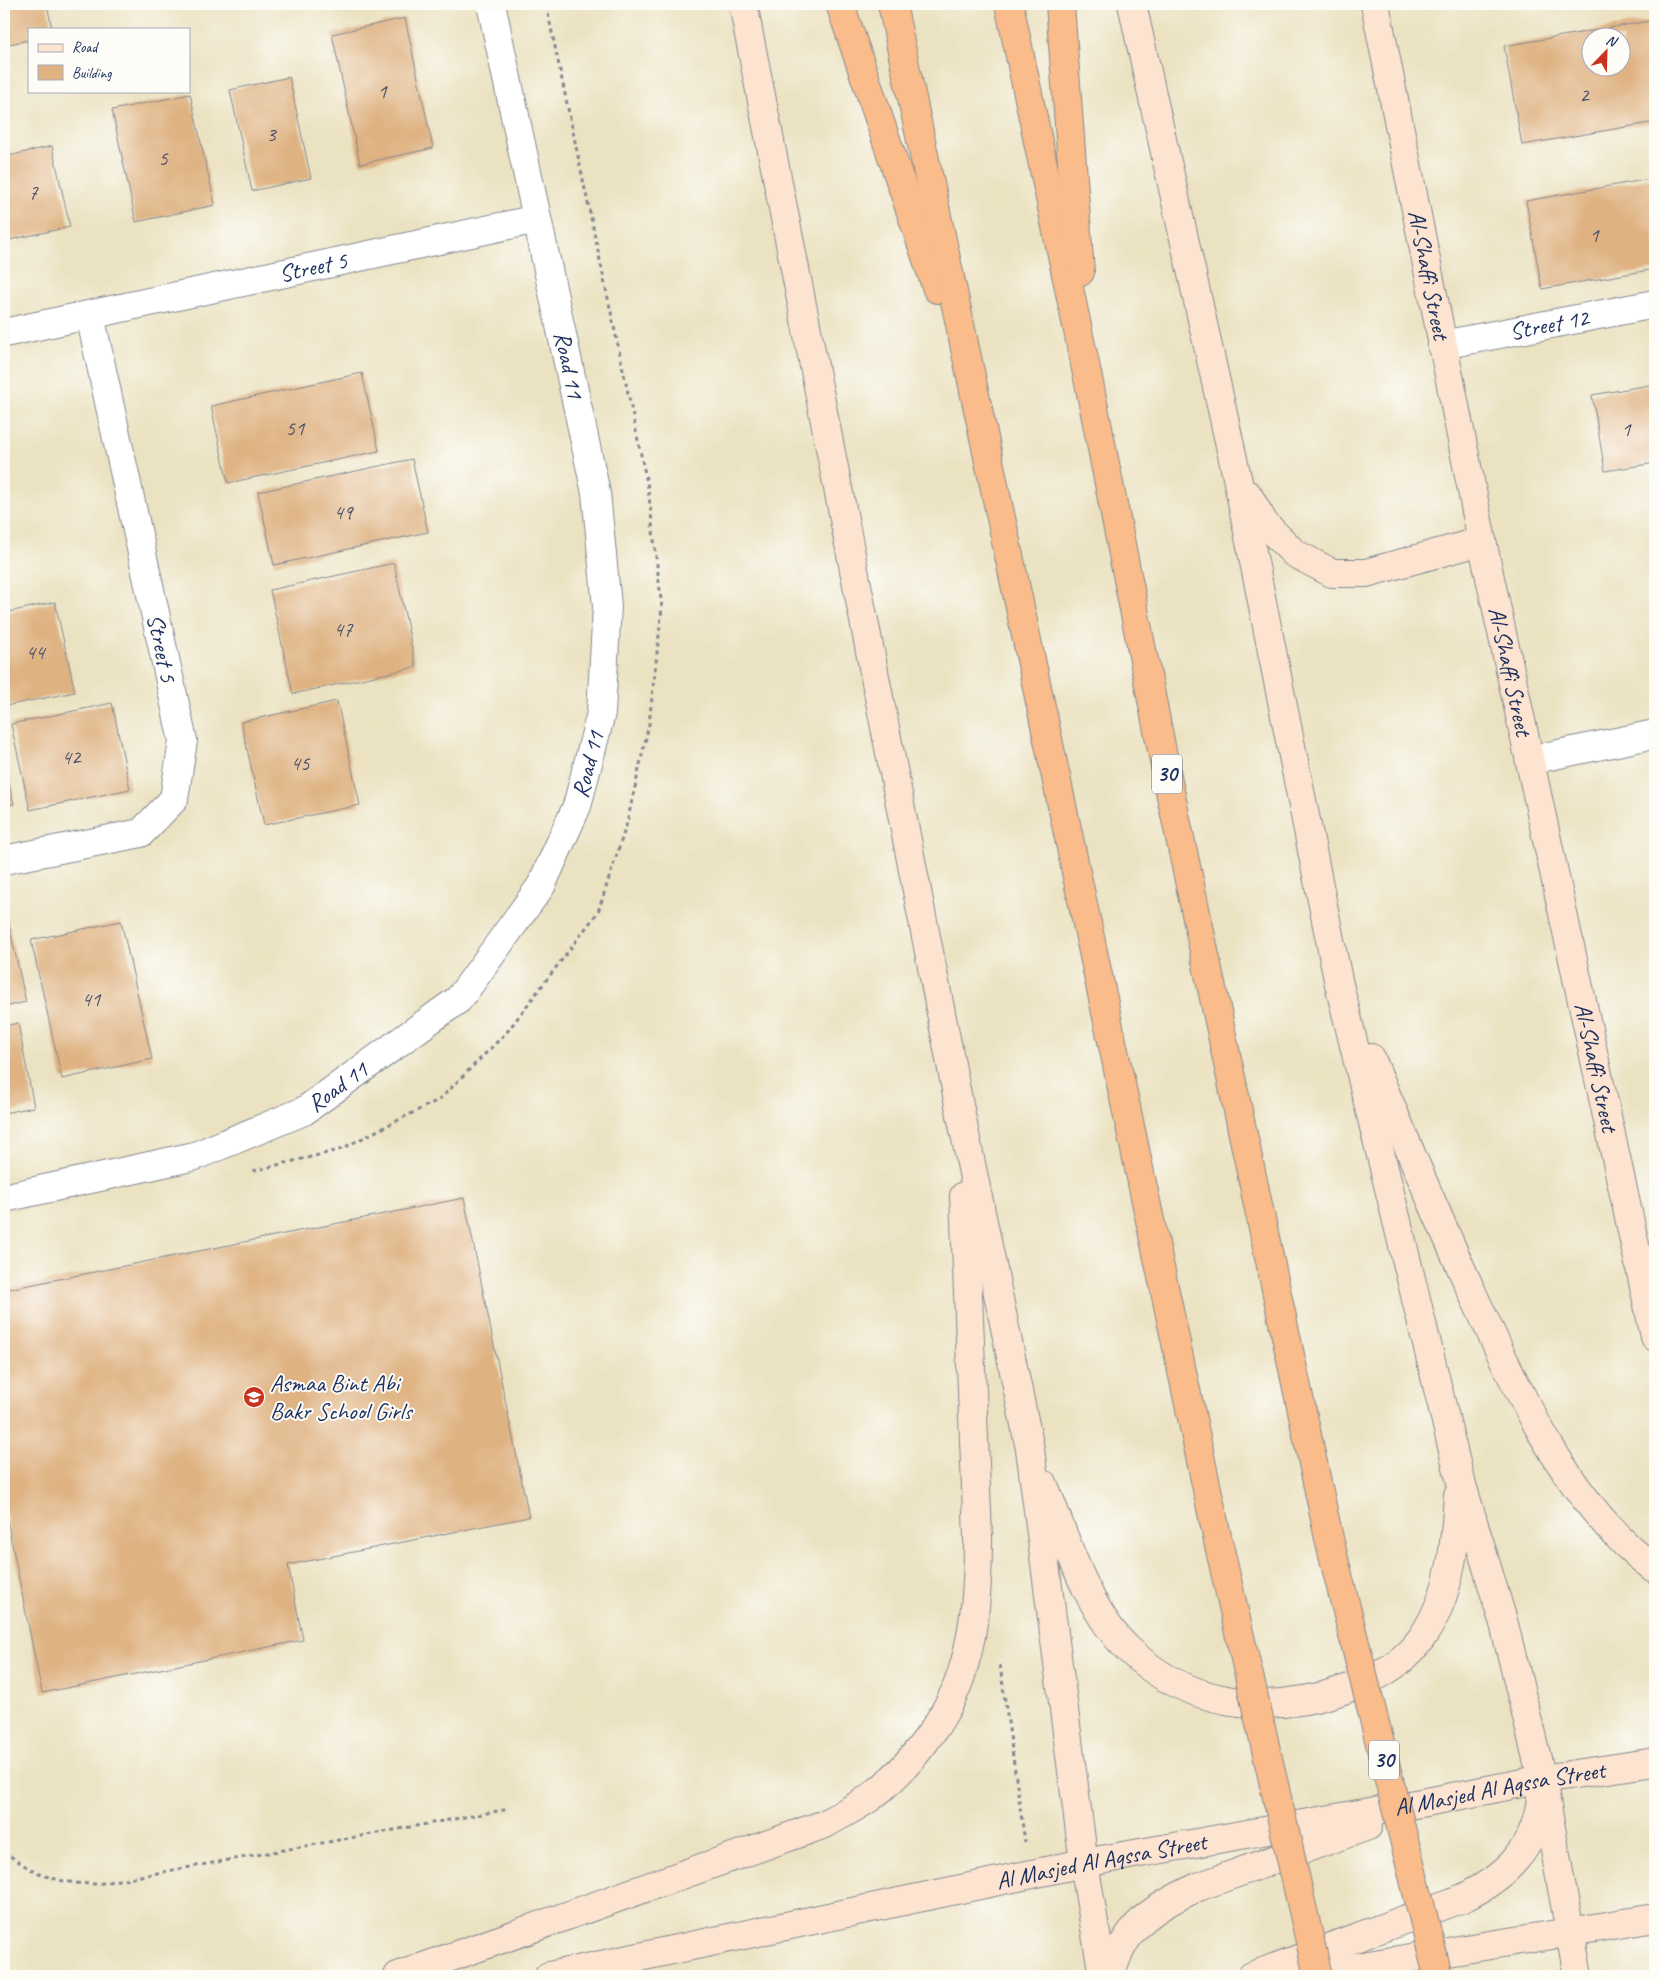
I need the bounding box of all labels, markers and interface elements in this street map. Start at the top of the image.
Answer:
legend [28,28,190,92]
north arrow [1582,28,1632,78]
text: N [1604,31,1620,51]
text: Road [72,38,99,57]
text: Building [72,64,112,83]
house number: 1 [377,78,388,104]
house number: 2 [1579,82,1590,108]
house number: 3 [266,121,277,147]
house number: 5 [158,145,169,171]
house number: 7 [28,179,39,205]
street label: Al-Shaffi Street [1401,207,1457,344]
house number: 1 [1589,222,1600,248]
street label: Street 5 [276,245,351,289]
street label: Street 12 [1507,302,1593,347]
street label: Road 11 [547,329,591,402]
house number: 51 [286,415,306,441]
house number: 1 [1621,416,1632,442]
house number: 49 [334,499,354,525]
street label: Al-Shaffi Street [1482,604,1539,741]
street label: Street 5 [140,611,184,686]
house number: 47 [334,616,354,642]
house number: 44 [26,639,47,665]
street label: Road 11 [565,727,611,801]
house number: 42 [62,744,82,770]
house number: 45 [291,750,311,776]
road number: 30 [1152,754,1182,794]
house number: 41 [82,986,102,1012]
street label: Al-Shaffi Street [1568,1000,1625,1136]
street label: Road 11 [301,1054,375,1119]
place label: Asmaa Bint Abi Bakr School Girls [270,1368,414,1426]
school or university icon: Asmaa Bint Abi Bakr School Girls [242,1385,266,1409]
road number: 30 [1369,1740,1399,1780]
street label: Al Masjed Al Aqssa Street [1392,1754,1609,1822]
street label: Al Masjed Al Aqssa Street [993,1826,1211,1896]

